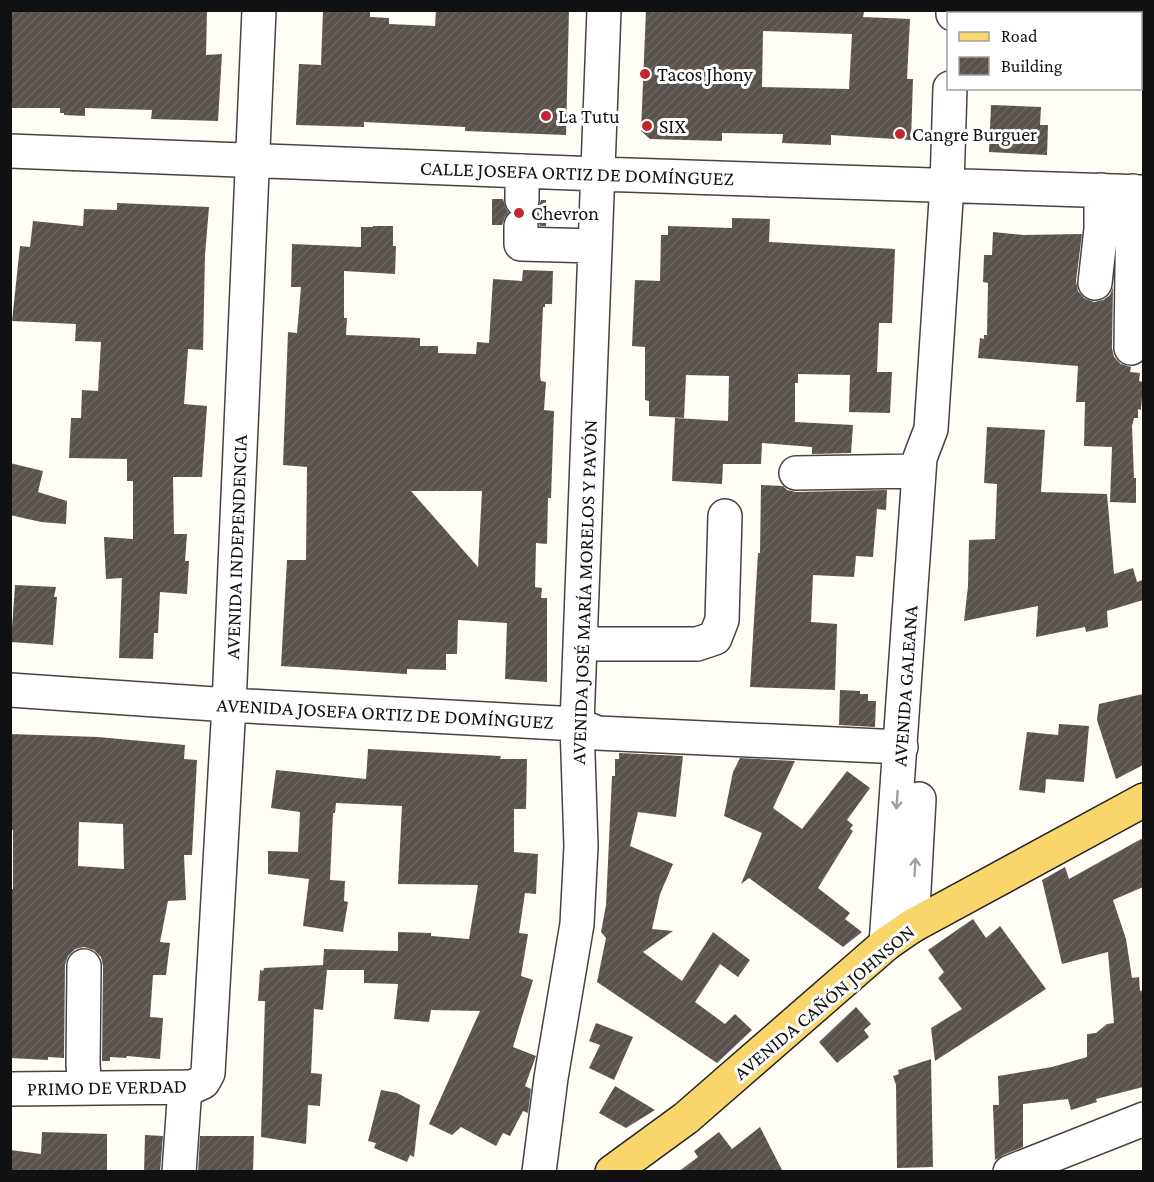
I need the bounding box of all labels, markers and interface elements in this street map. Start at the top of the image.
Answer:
legend [947,12,1142,90]
text: Road [1001,26,1038,46]
text: Building [1001,56,1063,76]
place label: Tacos Jhony [657,63,754,86]
marker: Tacos Jhony [638,67,652,81]
place label: La Tutu [558,105,620,127]
marker: La Tutu [539,109,553,123]
place label: SIX [659,115,686,137]
marker: SIX [640,119,654,133]
place label: Cangre Burguer [912,123,1037,146]
marker: Cangre Burguer [893,127,907,141]
street label: CALLE JOSEFA ORTIZ DE DOMÍNGUEZ [420,157,734,190]
place label: Chevron [531,202,599,224]
marker: Chevron [512,206,526,220]
street label: AVENIDA JOSÉ MARÍA MORELOS Y PAVÓN [567,419,602,765]
street label: AVENIDA INDEPENDENCIA [221,434,251,660]
street label: AVENIDA GALEANA [888,604,922,767]
street label: AVENIDA JOSEFA ORTIZ DE DOMÍNGUEZ [216,693,554,734]
one-way arrow [891,789,902,809]
one-way arrow [910,858,921,878]
street label: AVENIDA CAÑÓN JOHNSON [729,920,919,1085]
street label: PRIMO DE VERDAD [27,1075,187,1099]

